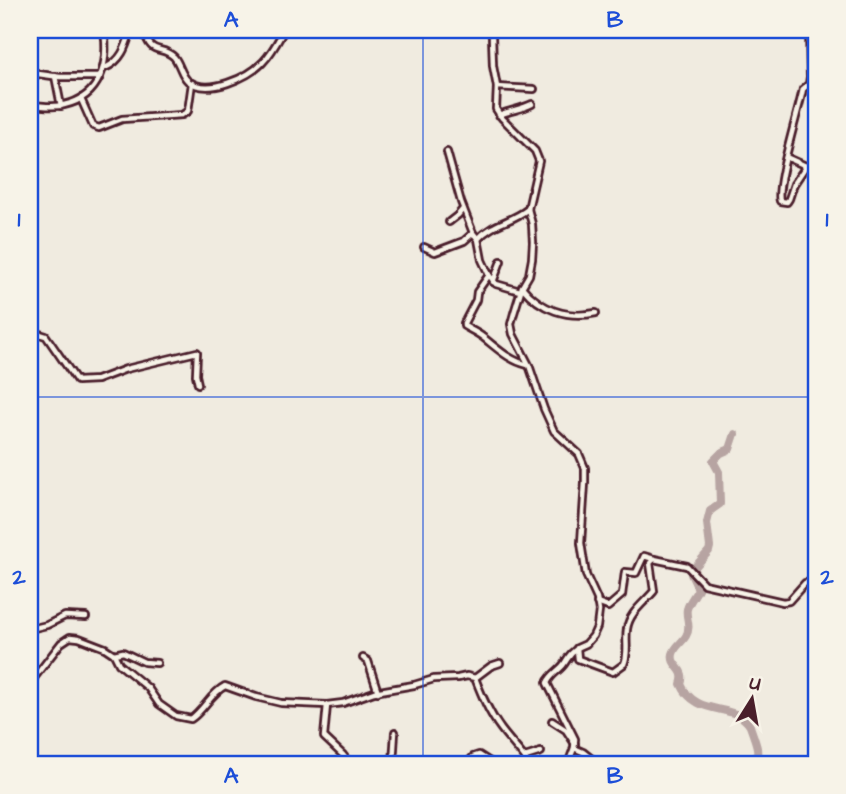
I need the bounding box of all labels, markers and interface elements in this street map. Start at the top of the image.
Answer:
text: A [224,4,239,36]
text: B [607,4,624,36]
text: 1 [18,203,21,235]
text: 1 [826,203,829,235]
text: 2 [11,561,26,593]
text: 2 [819,561,834,593]
north arrow [716,664,786,734]
text: U [747,670,763,698]
text: A [224,760,239,792]
text: B [607,760,624,792]

